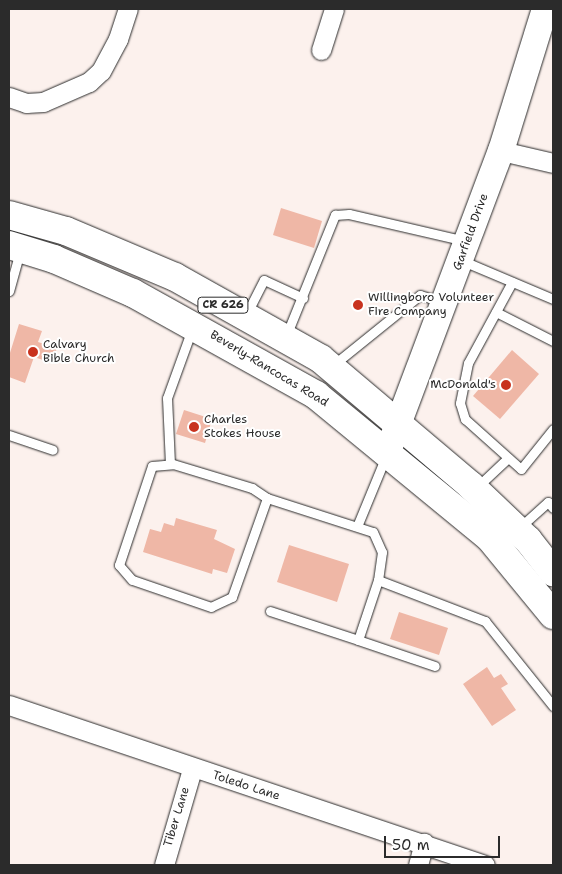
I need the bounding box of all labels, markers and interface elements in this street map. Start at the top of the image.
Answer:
street label: Garfield Drive [450,192,492,272]
place label: Willingboro Volunteer Fire Company [368,291,494,319]
road number: CR 626 [197,296,249,314]
marker: Willingboro Volunteer Fire Company [352,299,364,311]
street label: Beverly-Rancocas Road [207,328,331,410]
place label: Calvary Bible Church [43,338,115,366]
marker: Calvary Bible Church [27,346,39,358]
place label: McDonald's [430,378,496,392]
marker: McDonald's [500,379,512,391]
place label: Charles Stokes House [204,413,281,441]
marker: Charles Stokes House [188,421,200,433]
street label: Toledo Lane [210,768,282,804]
street label: Tiber Lane [161,785,193,849]
scale bar [387,826,503,858]
text: 50 m [392,835,430,855]

